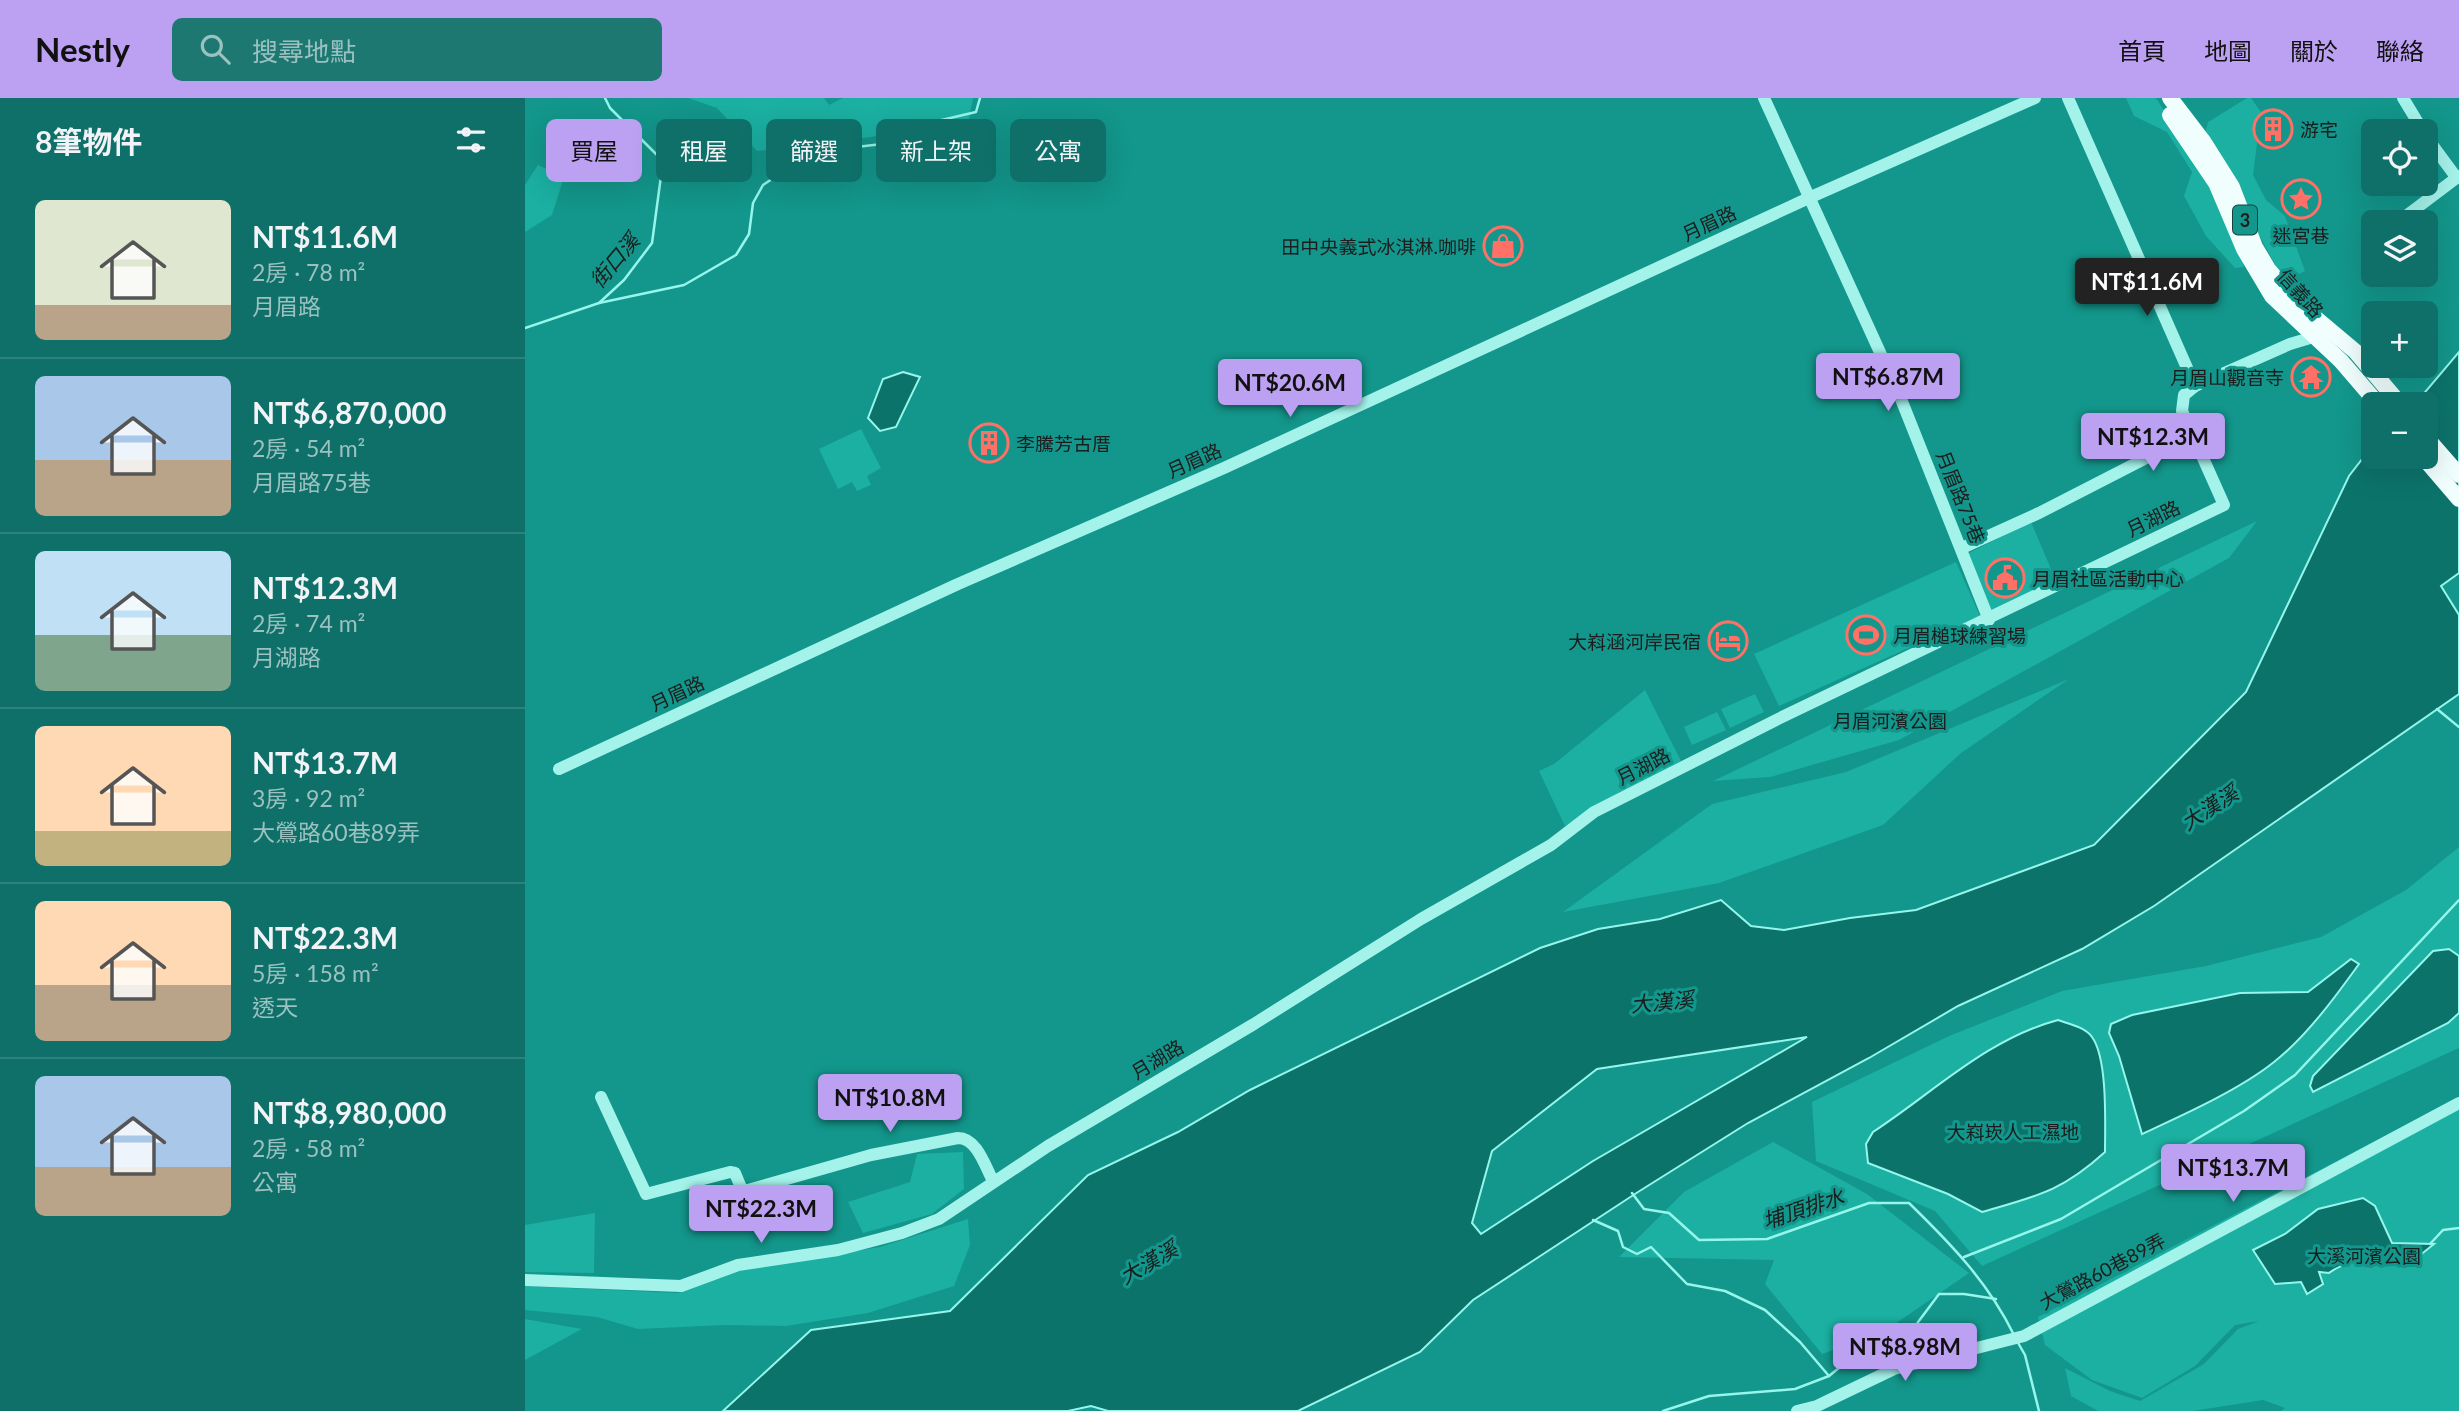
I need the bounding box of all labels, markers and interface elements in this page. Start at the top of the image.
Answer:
search box [172,18,662,81]
text: Nestly [35,29,130,69]
icon: search [196,30,234,68]
text: 搜尋地點 [252,35,356,67]
text: 首頁 [2118,36,2166,65]
text: 地圖 [2204,36,2252,65]
text: 關於 [2290,36,2338,65]
text: 聯絡 [2376,36,2424,65]
building icon: 游宅 [2252,108,2294,150]
place label: 游宅 [2300,118,2338,141]
chip: 買屋 [546,119,642,182]
chip: 租屋 [656,119,752,182]
chip: 篩選 [766,119,862,182]
chip: 新上架 [876,119,996,182]
chip: 公寓 [1010,119,1106,182]
map controls [2361,119,2438,469]
button: locate [2361,119,2438,196]
icon: filters [452,121,490,159]
text: 8筆物件 [35,123,142,159]
place icon: 迷宮巷 [2280,178,2322,220]
street label: 月眉路 [1678,201,1740,245]
road number: 3 [2233,205,2257,234]
button: layers [2361,210,2438,287]
text: NT$11.6M [252,218,398,254]
place label: 迷宮巷 [2272,224,2330,247]
shop icon: 田中央義式冰淇淋.咖啡 [1482,225,1524,267]
water label: 街口溪 [584,226,646,292]
icon: home [91,228,175,312]
place label: 田中央義式冰淇淋.咖啡 [1282,235,1476,258]
text: 2房 · 78 m² [252,258,365,286]
pin: NT$11.6M [2075,258,2219,318]
street label: 信義路 [2273,264,2329,322]
text: NT$11.6M [2091,267,2203,295]
text: 月眉路 [252,292,321,320]
button: + [2361,301,2438,378]
pin: NT$6.87M [1816,354,1960,413]
temple icon: 月眉山觀音寺 [2290,356,2332,398]
pin: NT$20.6M [1218,360,1362,419]
text: NT$6.87M [1832,362,1944,390]
place label: 月眉山觀音寺 [2170,366,2284,389]
text: NT$20.6M [1234,368,1346,396]
button: − [2361,392,2438,469]
text: NT$6,870,000 [252,394,446,430]
icon: home [91,404,175,488]
pin: NT$12.3M [2081,414,2225,473]
building icon: 李騰芳古厝 [968,422,1010,464]
text: NT$12.3M [2097,422,2209,450]
place label: 李騰芳古厝 [1016,432,1111,455]
text: 2房 · 54 m² [252,434,365,462]
street label: 月眉路 [1163,438,1225,482]
street label: 月眉路75巷 [1932,447,1990,547]
text: 月眉路75巷 [252,468,371,496]
street label: 月湖路 [2122,495,2184,541]
public building icon: 月眉社區活動中心 [1984,557,2026,599]
place label: 月眉社區活動中心 [2032,567,2184,590]
text: NT$12.3M [252,569,398,605]
icon: home [91,579,175,663]
text: 2房 · 74 m² [252,609,365,637]
sports icon: 月眉槌球練習場 [1845,614,1887,656]
hotel icon: 大嵙涵河岸民宿 [1707,620,1749,662]
place label: 月眉槌球練習場 [1893,624,2026,647]
place label: 大嵙涵河岸民宿 [1568,630,1701,653]
text: 月湖路 [252,643,321,671]
street label: 月眉路 [646,671,708,715]
park label: 月眉河濱公園 [1833,709,1947,732]
street label: 月湖路 [1612,743,1674,789]
text: NT$13.7M [252,744,398,780]
icon: home [91,754,175,838]
water label: 大漢溪 [2176,778,2245,835]
text: 3房 · 92 m² [252,784,365,812]
text: 大鶯路60巷89弄 [252,818,420,846]
text: NT$22.3M [252,919,398,955]
icon: home [91,929,175,1013]
text: 5房 · 158 m² [252,959,379,987]
water label: 大漢溪 [1630,986,1697,1016]
text: 透天 [252,993,298,1021]
street label: 月湖路 [1127,1034,1187,1084]
pin: NT$10.8M [818,1074,962,1134]
text: NT$10.8M [834,1083,946,1111]
text: NT$8,980,000 [252,1094,446,1130]
icon: home [91,1104,175,1188]
park label: 大嵙崁人工濕地 [1946,1120,2080,1143]
text: 2房 · 58 m² [252,1134,365,1162]
pin: NT$13.7M [2161,1144,2305,1204]
text: NT$13.7M [2177,1153,2289,1181]
text: 公寓 [252,1168,298,1196]
water label: 埔頂排水 [1759,1183,1848,1233]
pin: NT$22.3M [689,1186,833,1245]
text: NT$22.3M [705,1194,817,1222]
street label: 大鶯路60巷89弄 [2035,1228,2169,1314]
water label: 大漢溪 [1114,1234,1184,1289]
park label: 大溪河濱公園 [2307,1244,2421,1267]
pin: NT$8.98M [1833,1324,1977,1383]
text: NT$8.98M [1849,1332,1961,1360]

